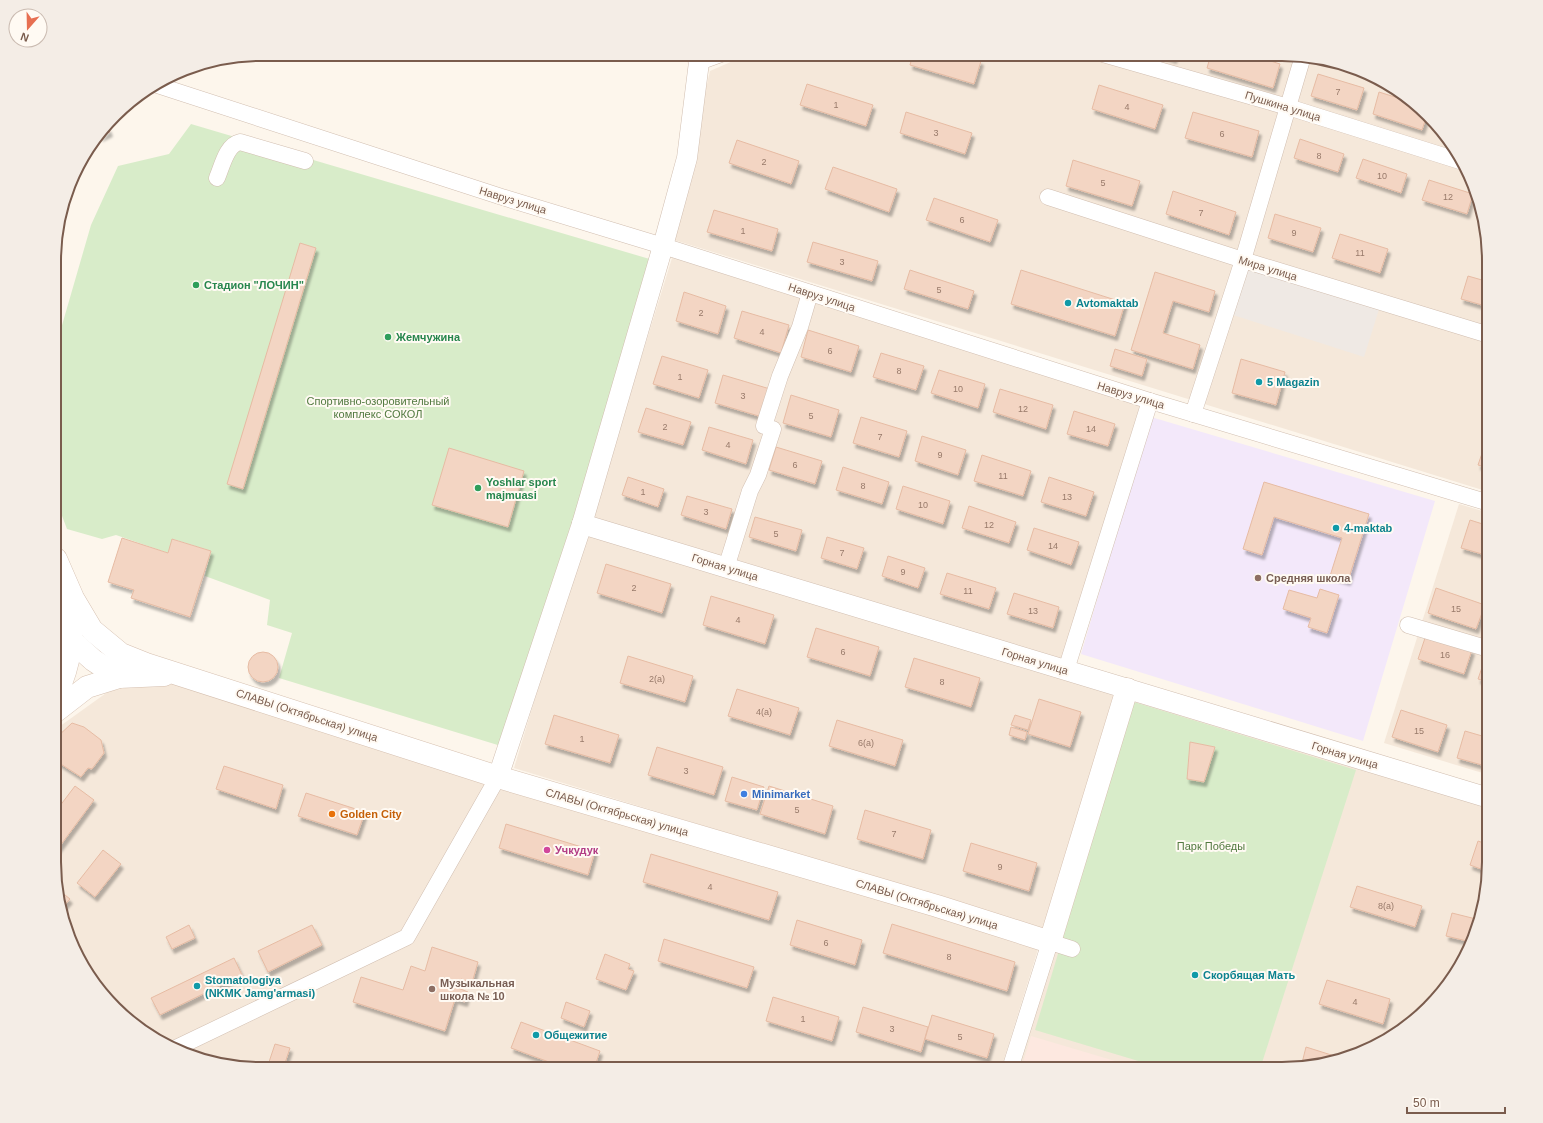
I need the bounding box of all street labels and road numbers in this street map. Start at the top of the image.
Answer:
street label: Пушкина улица [1244,89,1323,123]
street label: Навруз улица [478,184,549,216]
street label: Мира улица [1237,253,1300,283]
street label: Навруз улица [787,281,858,314]
street label: Навруз улица [1096,379,1167,411]
street label: Горная улица [690,551,761,583]
street label: Горная улица [1000,645,1071,677]
street label: СЛАВЫ (Октябрьская) улица [235,686,380,744]
street label: Горная улица [1310,739,1381,771]
street label: СЛАВЫ (Октябрьская) улица [544,786,691,838]
street label: СЛАВЫ (Октябрьская) улица [854,877,1000,932]

